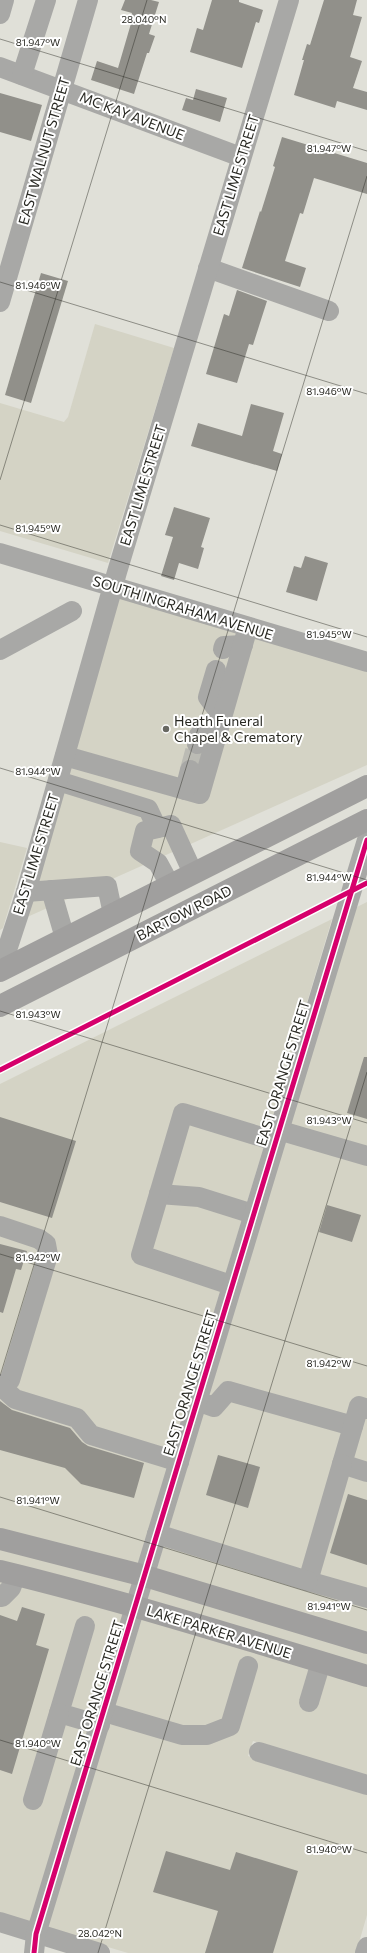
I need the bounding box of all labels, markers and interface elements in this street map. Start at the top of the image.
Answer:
text: 28.040°N [122,13,166,25]
text: 81.947°W [16,36,60,48]
street label: EAST WALNUT STREET [14,75,73,227]
street label: MC KAY AVENUE [77,88,187,143]
street label: EAST LIME STREET [209,112,262,238]
text: 81.947°W [307,142,351,154]
text: 81.946°W [15,279,61,291]
text: 81.946°W [306,385,352,397]
street label: EAST LIME STREET [116,422,169,548]
text: 81.945°W [15,522,61,534]
street label: SOUTH INGRAHAM AVENUE [91,572,275,643]
text: 81.945°W [306,628,352,640]
place label: Heath Funeral Chapel & Crematory [174,712,303,745]
marker: Heath Funeral Chapel & Crematory [161,724,171,734]
text: 81.944°W [15,765,61,777]
street label: EAST LIME STREET [9,791,62,917]
text: 81.944°W [306,871,352,883]
street label: BARTOW ROAD [133,881,234,944]
street label: EAST ORANGE STREET [252,998,313,1148]
text: 81.943°W [15,1008,61,1020]
text: 81.943°W [306,1114,352,1126]
text: 81.942°W [16,1251,61,1263]
street label: EAST ORANGE STREET [159,1308,220,1458]
text: 81.942°W [307,1357,352,1369]
text: 81.941°W [16,1494,60,1506]
text: 81.941°W [307,1600,351,1612]
street label: LAKE PARKER AVENUE [145,1601,294,1662]
street label: EAST ORANGE STREET [66,1618,127,1768]
text: 81.940°W [15,1737,61,1749]
text: 81.940°W [306,1843,352,1855]
text: 28.042°N [78,1927,122,1939]

